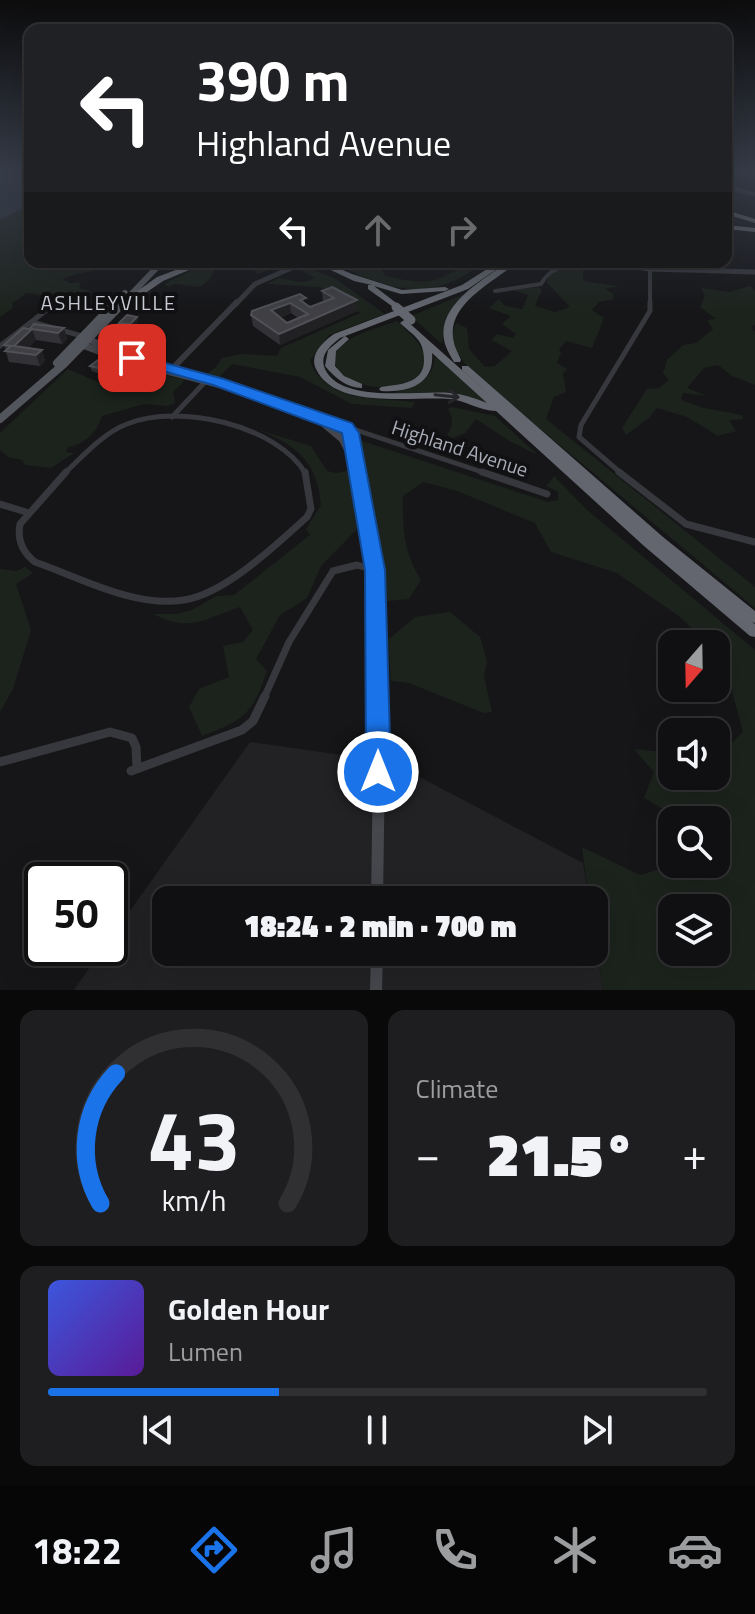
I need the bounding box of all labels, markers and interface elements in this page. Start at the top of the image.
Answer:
text: 390 m [196,38,349,123]
icon: left [64,56,168,160]
text: Highland Avenue [196,115,451,170]
icon: left [272,208,316,252]
icon: ahead [356,208,400,252]
icon: right [440,208,484,252]
district label: ASHLEYVILLE [41,287,177,318]
pin [98,324,166,392]
icon: arrive [110,336,154,380]
one-way arrow [433,389,460,404]
street label: Highland Avenue [388,411,532,485]
north arrow [658,630,730,702]
map controls [658,630,730,966]
button: sound [658,718,730,790]
position arrow [336,730,420,814]
button: search [658,806,730,878]
speed limit sign: 50 [24,862,128,966]
button: layers [658,894,730,966]
text: 18:24 · 2 min · 700 m [244,903,516,949]
text: Climate [416,1069,498,1108]
text: 43 [147,1076,240,1202]
text: 21.5° [487,1108,636,1199]
text: − [416,1120,440,1187]
text: + [682,1120,707,1187]
text: km/h [161,1179,226,1222]
text: Golden Hour [168,1286,329,1332]
text: Lumen [168,1332,243,1371]
icon: previous [136,1408,180,1452]
icon: pause [355,1408,399,1452]
icon: next [575,1408,619,1452]
icon: directions [186,1522,242,1578]
icon: music [306,1522,362,1578]
icon: phone [427,1522,483,1578]
icon: climate [547,1522,603,1578]
icon: car [667,1522,723,1578]
text: 18:22 [32,1523,122,1578]

